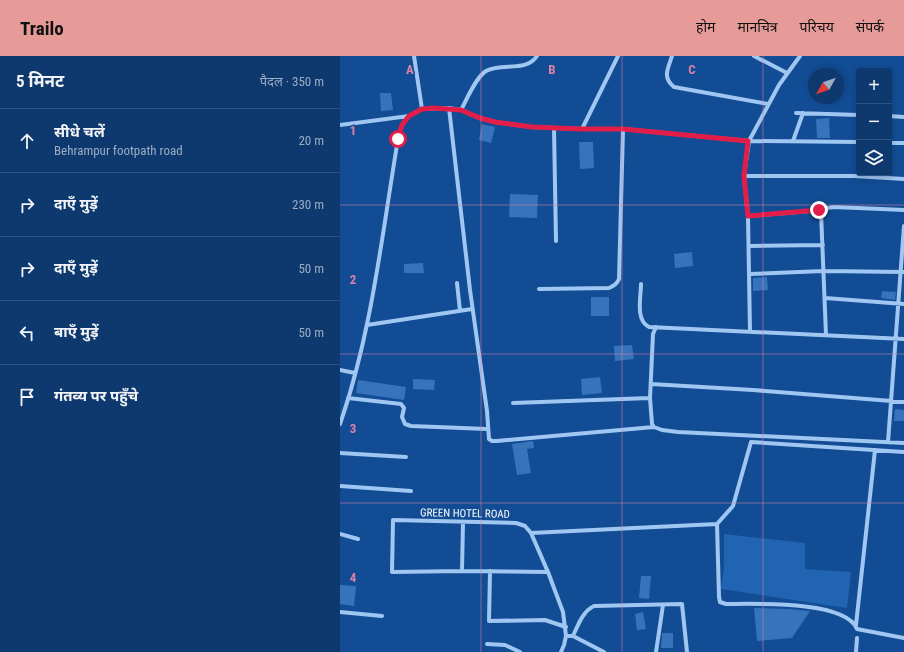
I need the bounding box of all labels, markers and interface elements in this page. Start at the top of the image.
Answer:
text: Trailo [20,17,64,40]
text: होम [696,19,715,35]
text: मानचित्र [737,19,778,35]
text: परिचय [800,19,834,35]
text: संपर्क [856,19,884,35]
text: A [406,62,414,77]
text: B [548,62,556,77]
text: C [688,62,696,77]
north arrow [808,68,844,104]
map controls [856,68,892,176]
button: + [856,68,892,104]
text: 5 मिनट [16,71,64,91]
text: पैदल · 350 m [260,74,324,89]
button: − [856,104,892,140]
text: सीधे चलें [54,123,105,141]
text: 1 [350,123,356,138]
icon: ahead [16,130,38,152]
route start [389,130,407,148]
text: 20 m [298,133,324,148]
button: layers [856,140,892,176]
text: Behrampur footpath road [54,143,183,158]
icon: right [16,194,38,216]
text: दाएँ मुड़ें [54,195,98,213]
text: 230 m [292,197,324,212]
route end [810,201,828,219]
icon: right [16,258,38,280]
text: दाएँ मुड़ें [54,259,98,277]
text: 50 m [298,261,324,276]
text: 2 [350,272,357,287]
icon: left [16,322,38,344]
text: बाएँ मुड़ें [54,323,99,341]
text: 50 m [298,325,324,340]
icon: arrive [16,386,38,408]
text: गंतव्य पर पहुँचे [54,387,138,405]
text: 3 [350,421,356,436]
street label: GREEN HOTEL ROAD [420,506,510,521]
text: 4 [350,570,357,585]

